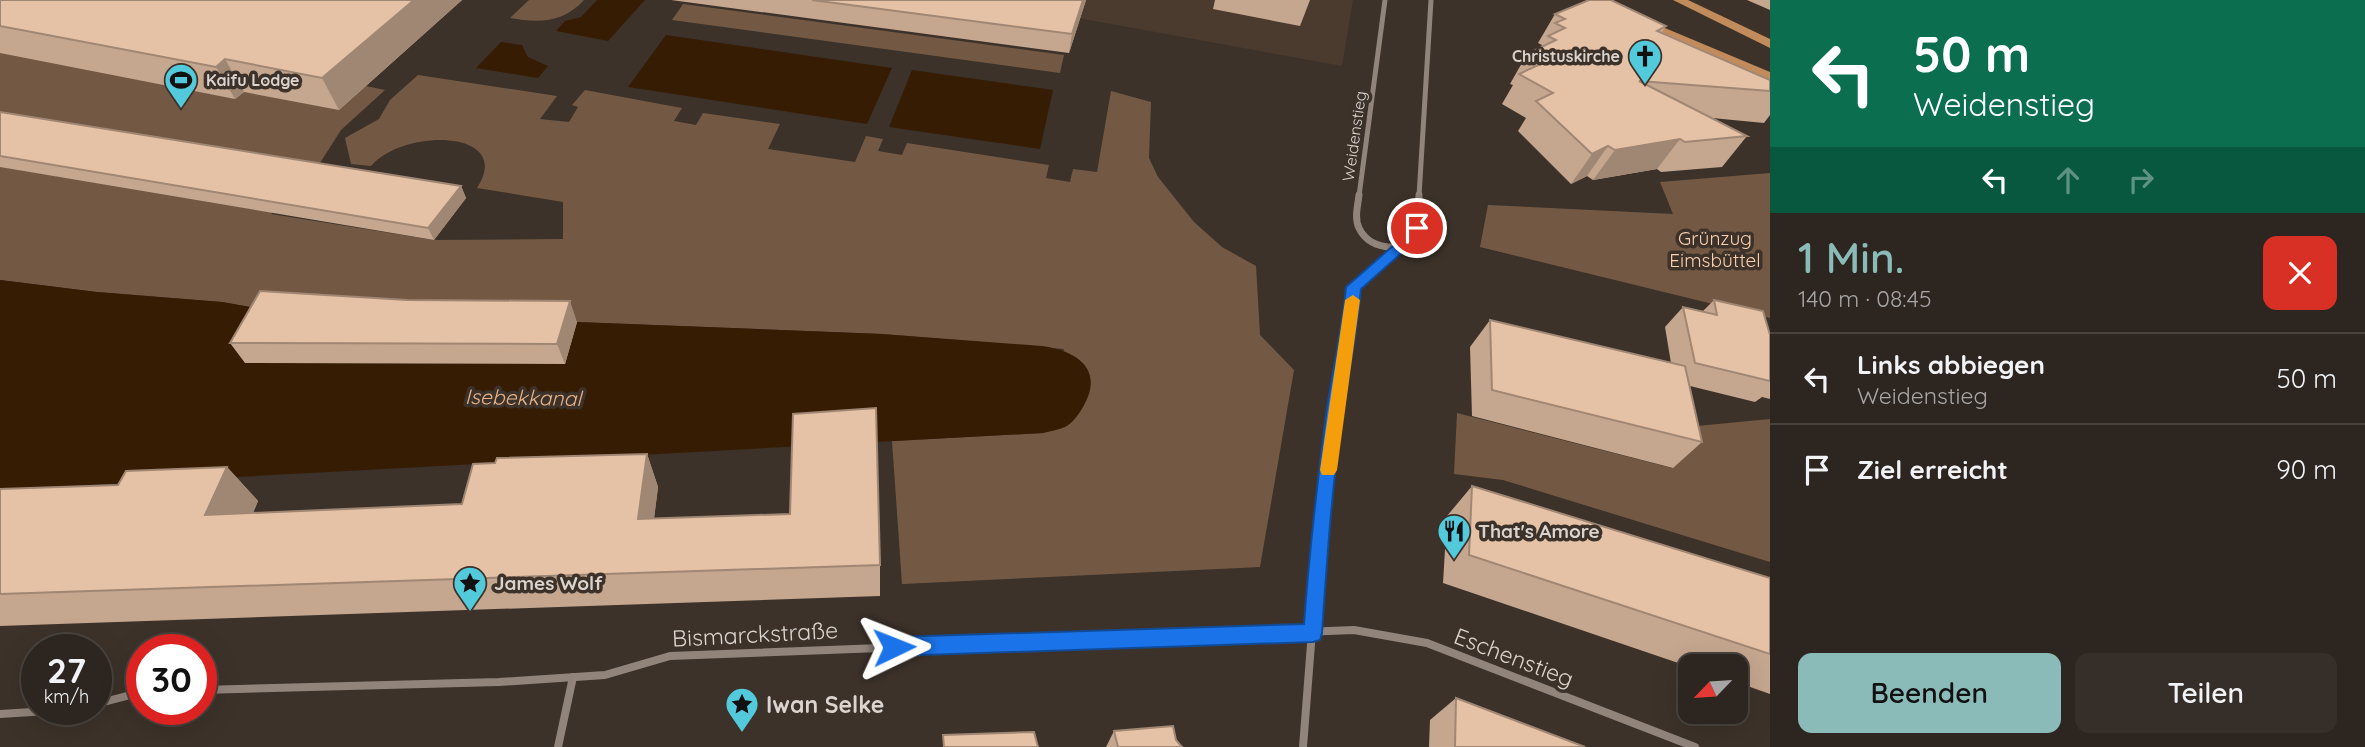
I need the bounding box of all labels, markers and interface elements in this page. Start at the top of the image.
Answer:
text: 50 m [1913,23,2030,84]
icon: left [1798,28,1889,119]
church icon: Christuskirche [1626,37,1664,86]
place label: Christuskirche [1512,46,1620,66]
sports icon: Kaifu Lodge [162,61,200,110]
place label: Kaifu Lodge [206,70,300,90]
text: Weidenstieg [1913,84,2095,124]
street label: Weidenstieg [1338,90,1370,182]
icon: left [1976,161,2014,199]
icon: ahead [2049,161,2087,199]
icon: right [2122,161,2160,199]
pin [1387,198,1447,258]
icon: arrive [1398,209,1436,247]
park label: Grünzug Eimsbüttel [1669,226,1761,272]
text: 1 Min. [1798,231,1904,284]
button: close [2263,236,2337,310]
text: 140 m · 08:45 [1798,284,1932,313]
text: Links abbiegen [1857,348,2045,381]
icon: left [1798,360,1836,398]
text: 50 m [2277,362,2337,395]
text: Weidenstieg [1857,381,1988,410]
water label: Isebekkanal [465,383,584,411]
icon: arrive [1798,451,1836,489]
text: Ziel erreicht [1857,453,2008,486]
text: 90 m [2276,453,2337,486]
restaurant icon: That's Amore [1435,512,1473,561]
place label: That's Amore [1478,519,1600,543]
place icon: James Wolf [451,564,489,613]
place label: James Wolf [494,571,603,595]
position arrow [857,610,931,684]
street label: Bismarckstraße [671,615,839,653]
street label: Eschenstieg [1450,621,1578,693]
speed limit sign: 30 [126,634,217,725]
text: 27 [47,648,86,692]
button: Beenden [1798,653,2061,733]
button: Teilen [2075,653,2337,733]
north arrow [1678,654,1748,724]
map controls [1678,654,1748,724]
text: km/h [44,685,89,708]
place icon: Iwan Selke [723,685,761,734]
place label: Iwan Selke [766,690,884,719]

